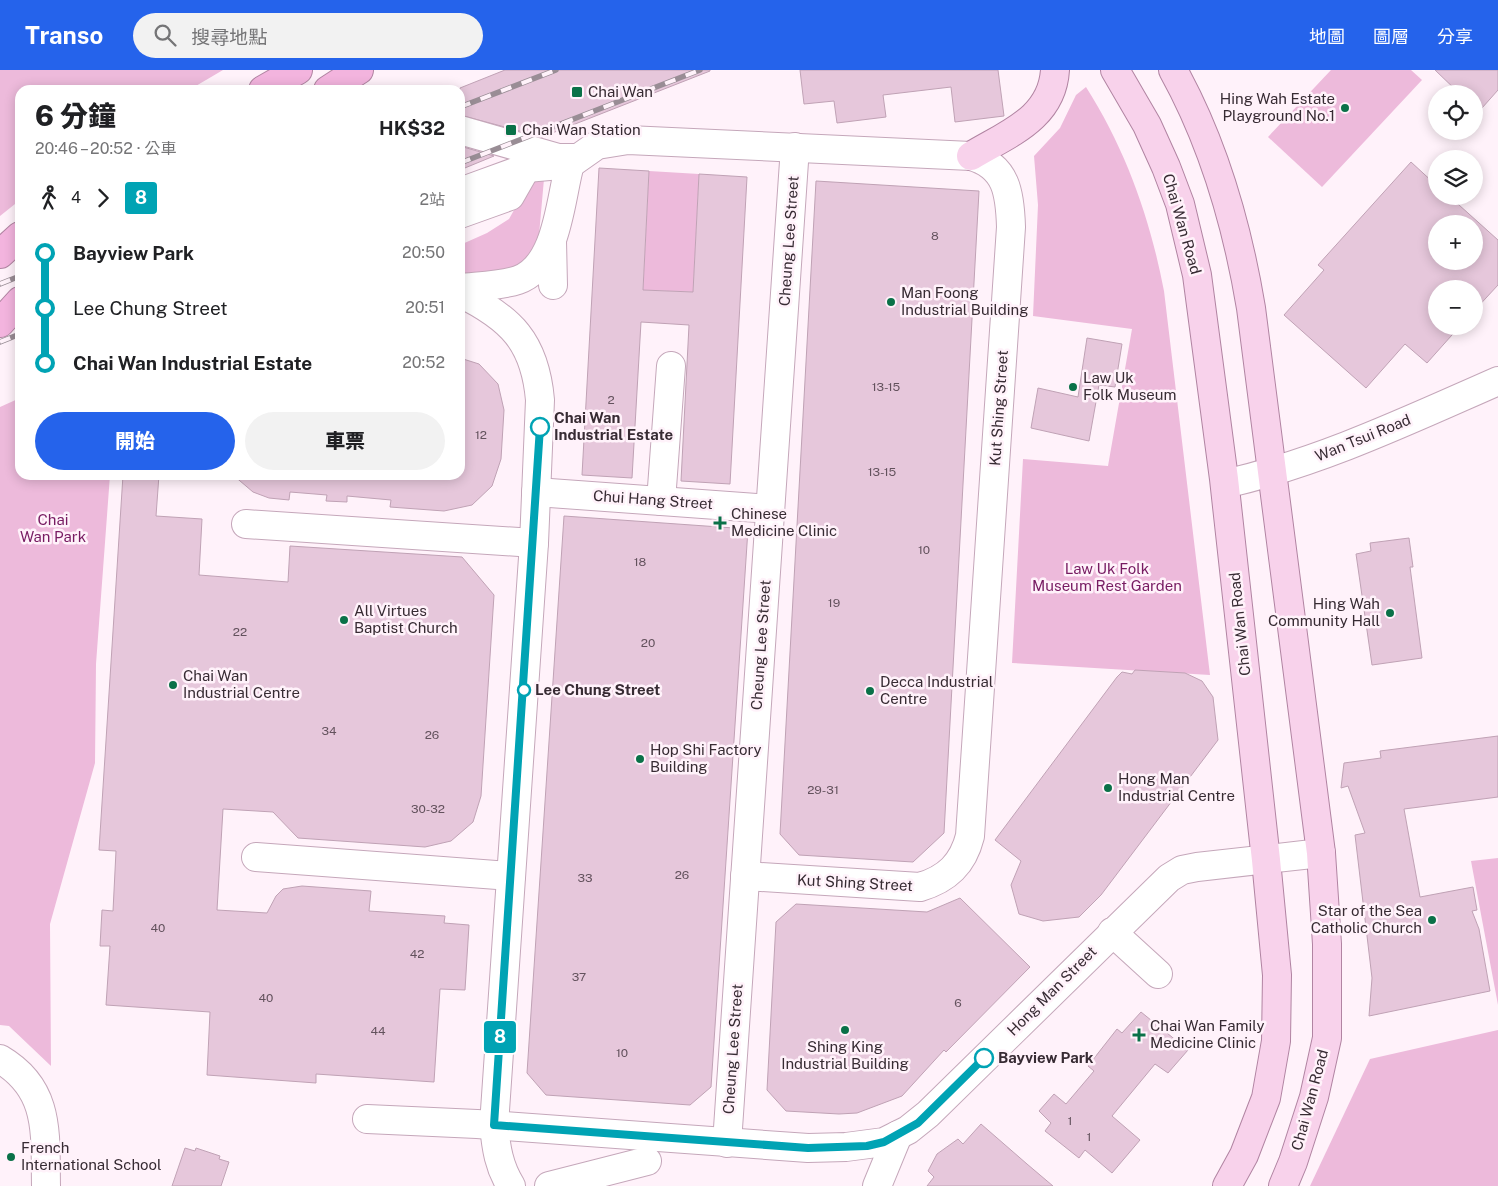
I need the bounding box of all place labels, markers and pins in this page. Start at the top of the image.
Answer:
place label: Chai Wan [588,83,653,100]
marker: Chai Wan [570,85,584,99]
place label: Hing Wah Estate Playground No.1 [1220,90,1335,124]
marker: Hing Wah Estate Playground No.1 [1339,102,1351,114]
place label: Chai Wan Station [522,121,641,138]
marker: Chai Wan Station [504,123,518,137]
place label: Man Foong Industrial Building [901,284,1029,318]
marker: Man Foong Industrial Building [885,296,897,308]
place label: Law Uk Folk Museum [1083,369,1177,403]
marker: Law Uk Folk Museum [1067,381,1079,393]
place label: Chai Wan Industrial Estate [554,409,673,443]
marker: Chai Wan Industrial Estate [530,417,550,437]
place label: Chinese Medicine Clinic [731,505,837,539]
marker: Chinese Medicine Clinic [713,516,727,530]
place label: Hing Wah Community Hall [1268,595,1380,629]
place label: All Virtues Baptist Church [354,602,458,636]
marker: Hing Wah Community Hall [1384,607,1396,619]
marker: All Virtues Baptist Church [338,614,350,626]
place label: Chai Wan Industrial Centre [183,667,300,701]
place label: Decca Industrial Centre [880,673,993,707]
marker: Chai Wan Industrial Centre [167,679,179,691]
place label: Lee Chung Street [535,681,660,698]
marker: Lee Chung Street [517,683,531,697]
marker: Decca Industrial Centre [864,685,876,697]
place label: Hop Shi Factory Building [650,741,761,775]
marker: Hop Shi Factory Building [634,753,646,765]
place label: Hong Man Industrial Centre [1118,770,1235,804]
marker: Hong Man Industrial Centre [1102,782,1114,794]
place label: Star of the Sea Catholic Church [1311,902,1422,936]
marker: Star of the Sea Catholic Church [1426,914,1438,926]
place label: Chai Wan Family Medicine Clinic [1150,1017,1265,1051]
marker: Shing King Industrial Building [839,1024,851,1036]
marker: Chai Wan Family Medicine Clinic [1132,1028,1146,1042]
place label: Shing King Industrial Building [781,1038,909,1072]
marker: Bayview Park [974,1048,994,1068]
place label: Bayview Park [998,1049,1094,1066]
place label: French International School [21,1139,162,1173]
marker: French International School [5,1151,17,1163]

